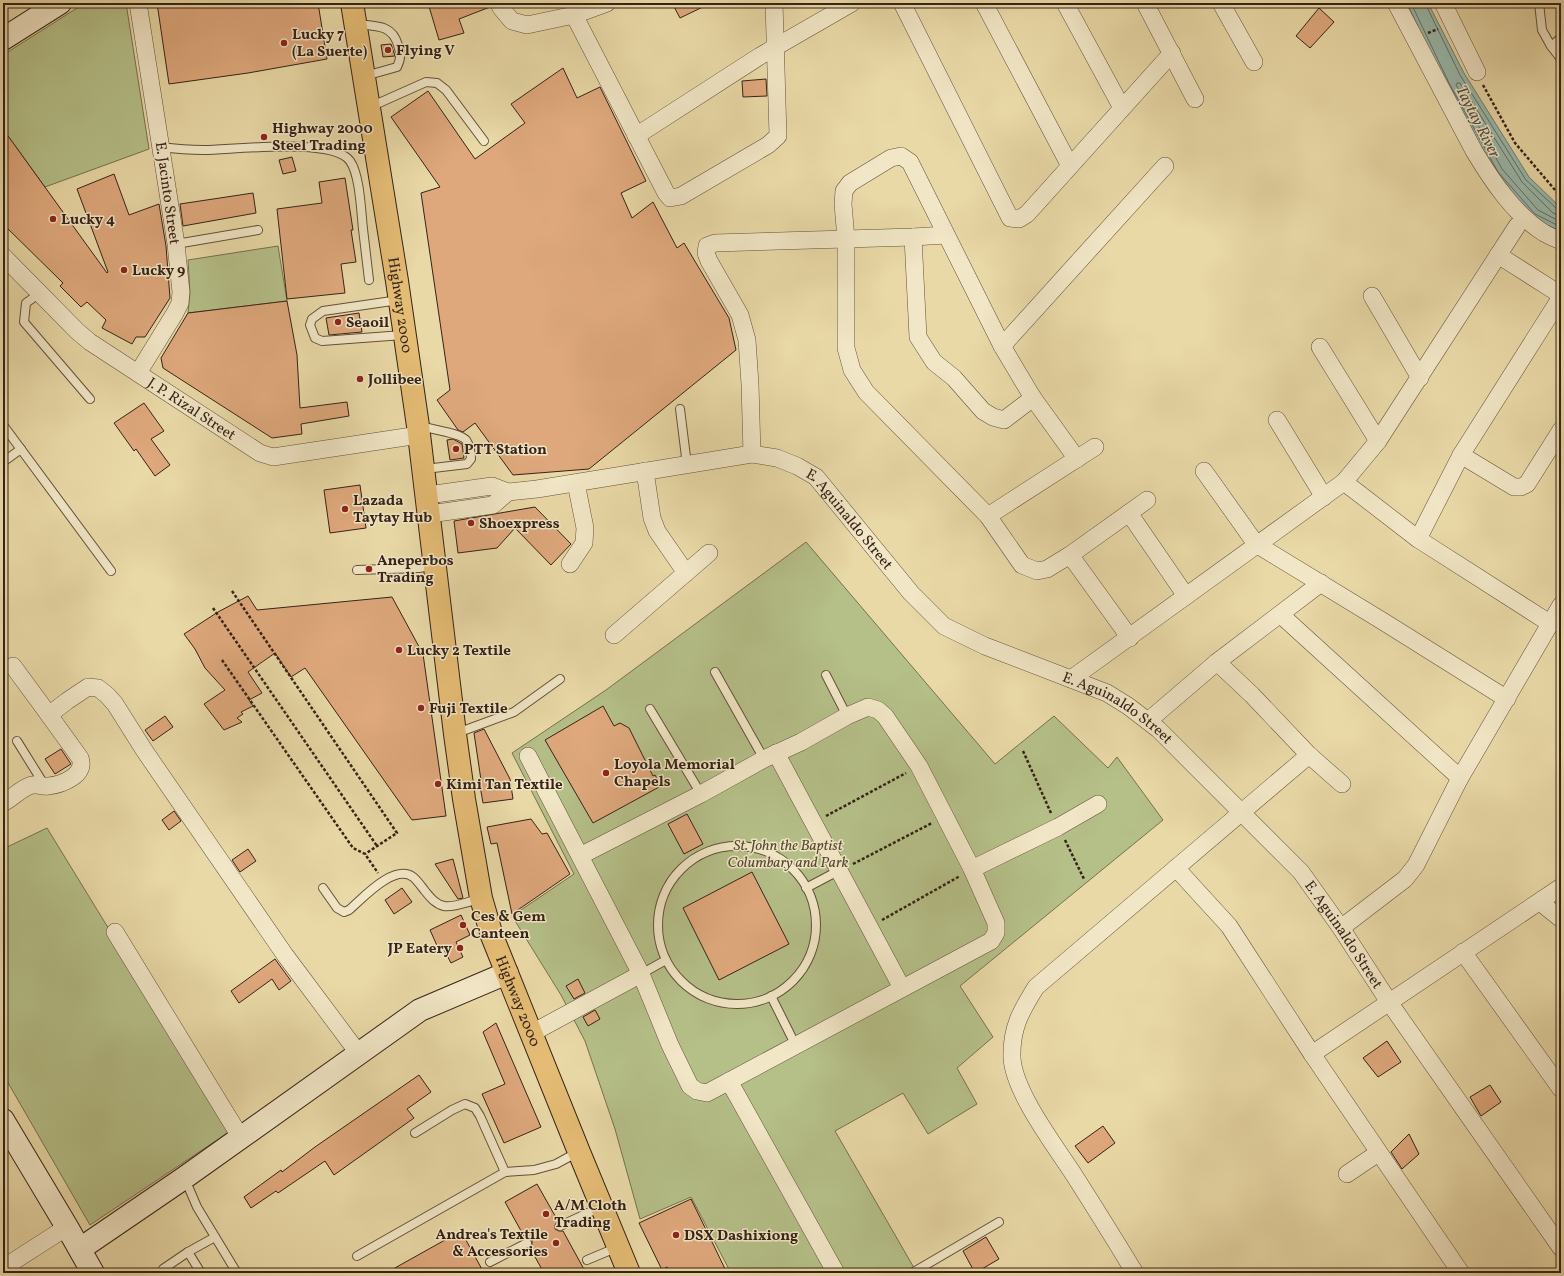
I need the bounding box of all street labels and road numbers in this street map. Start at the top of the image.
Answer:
street label: E. Jacinto Street [149,140,184,246]
street label: Highway 2000 [381,256,416,355]
street label: J. P. Rizal Street [143,373,239,446]
street label: E. Aguinaldo Street [802,464,897,575]
street label: E. Aguinaldo Street [1059,668,1177,750]
street label: E. Aguinaldo Street [1298,877,1387,993]
street label: Highway 2000 [489,953,545,1050]

